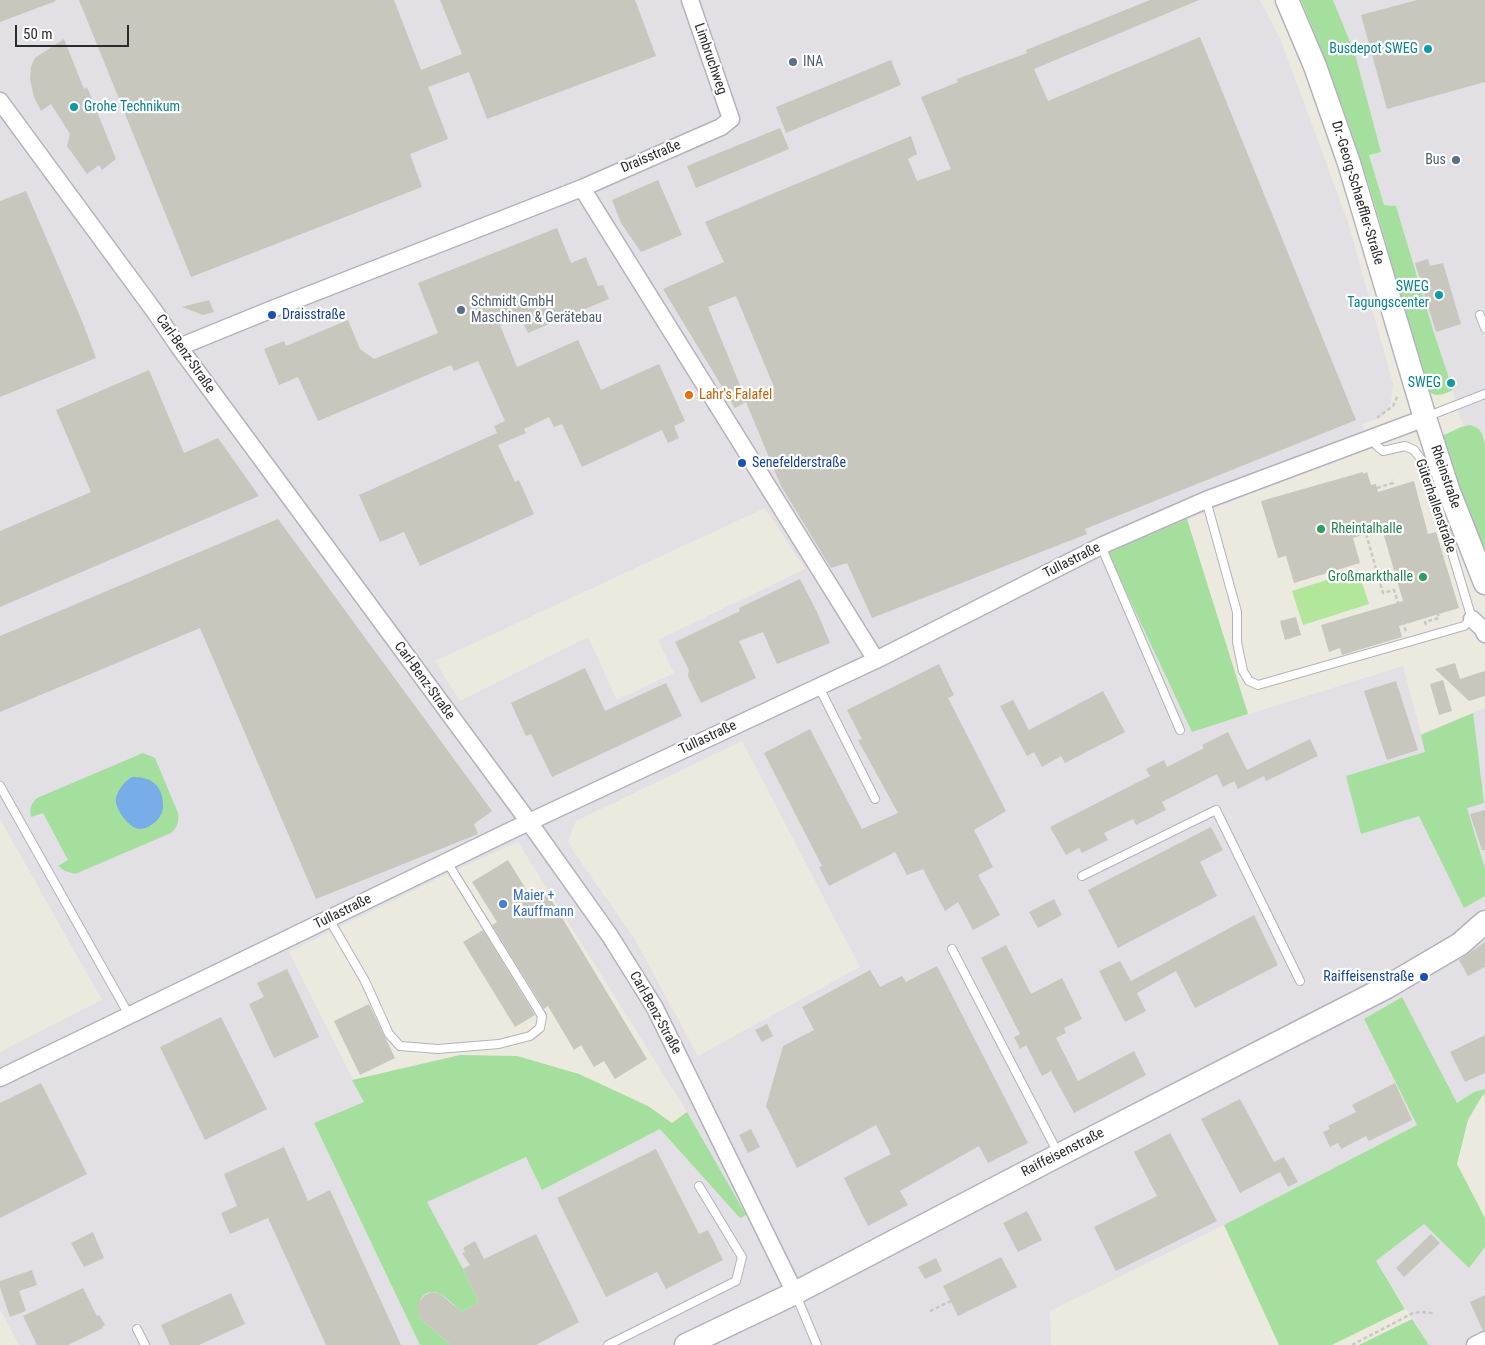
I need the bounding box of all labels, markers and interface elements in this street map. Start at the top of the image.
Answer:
scale bar [18,15,131,47]
street label: Limbruchweg [690,21,730,97]
text: 50 m [23,25,53,43]
place label: Busdepot SWEG [1329,41,1418,57]
marker: Busdepot SWEG [1422,43,1434,55]
place label: INA [803,54,823,70]
marker: INA [787,56,799,68]
place label: Grohe Technikum [84,99,180,115]
marker: Grohe Technikum [68,101,80,113]
street label: Dr.-Georg-Schaeffler-Straße [1327,119,1387,267]
street label: Draisstraße [619,137,683,177]
place label: Bus [1425,152,1446,168]
marker: Bus [1450,154,1462,166]
place label: SWEG Tagungscenter [1347,279,1429,312]
marker: SWEG Tagungscenter [1433,289,1445,301]
place label: Schmidt GmbH Maschinen & Gerätebau [471,294,602,326]
marker: Schmidt GmbH Maschinen & Gerätebau [455,304,467,316]
place label: Draisstraße [282,307,345,323]
marker: Draisstraße [266,309,278,321]
street label: Carl-Benz-Straße [152,311,218,397]
place label: SWEG [1408,375,1441,391]
marker: SWEG [1445,377,1457,389]
place label: Lahr's Falafel [699,387,772,403]
marker: Lahr's Falafel [683,389,695,401]
street label: Rheinstraße [1426,443,1464,511]
place label: Senefelderstraße [752,455,846,471]
marker: Senefelderstraße [736,457,748,469]
street label: Güterhallenstraße [1411,457,1459,555]
place label: Rheintalhalle [1331,521,1402,537]
marker: Rheintalhalle [1315,523,1327,535]
street label: Tullastraße [1041,540,1103,582]
place label: Großmarkthalle [1328,569,1413,585]
marker: Großmarkthalle [1417,571,1429,583]
street label: Carl-Benz-Straße [390,639,458,723]
street label: Tullastraße [677,717,739,759]
place label: Maier + Kauffmann [513,888,574,920]
street label: Tullastraße [312,891,374,933]
marker: Maier + Kauffmann [497,898,509,910]
street label: Carl-Benz-Straße [625,969,685,1057]
place label: Raiffeisenstraße [1323,969,1414,985]
marker: Raiffeisenstraße [1418,971,1430,983]
street label: Raiffeisenstraße [1019,1125,1107,1181]

